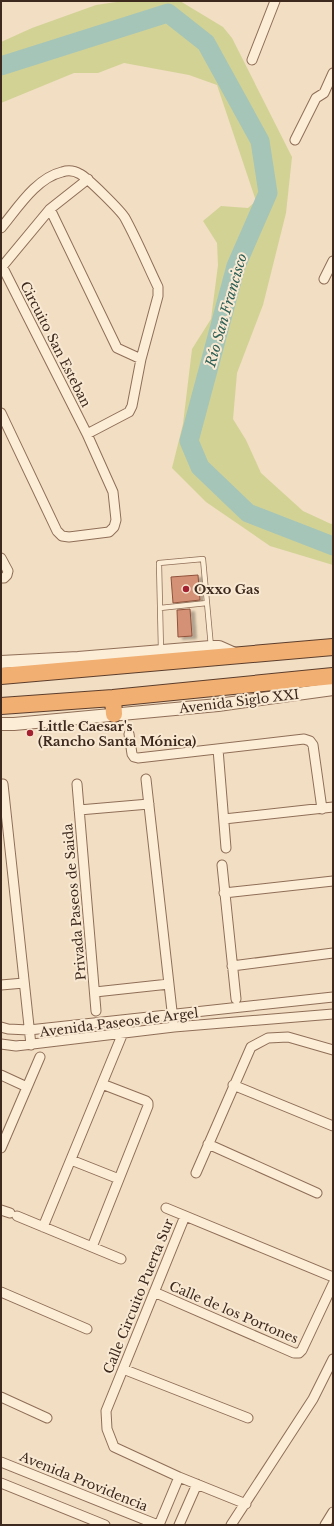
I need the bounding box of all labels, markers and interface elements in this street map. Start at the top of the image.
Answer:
water label: Río San Francisco [201,251,251,370]
street label: Circuito San Esteban [16,279,95,410]
place label: Oxxo Gas [194,581,260,598]
marker: Oxxo Gas [181,584,191,594]
street label: Avenida Siglo XXI [177,686,300,717]
place label: Little Caesar's (Rancho Santa Mónica) [38,718,196,750]
marker: Little Caesar's (Rancho Santa Mónica) [25,728,35,738]
street label: Privada Paseos de Saida [59,822,90,981]
street label: Avenida Paseos de Argel [38,1004,199,1041]
street label: Calle Circuito Puerta Sur [100,1215,178,1376]
street label: Calle de los Portones [167,1278,301,1347]
street label: Avenida Providencia [16,1448,151,1515]

